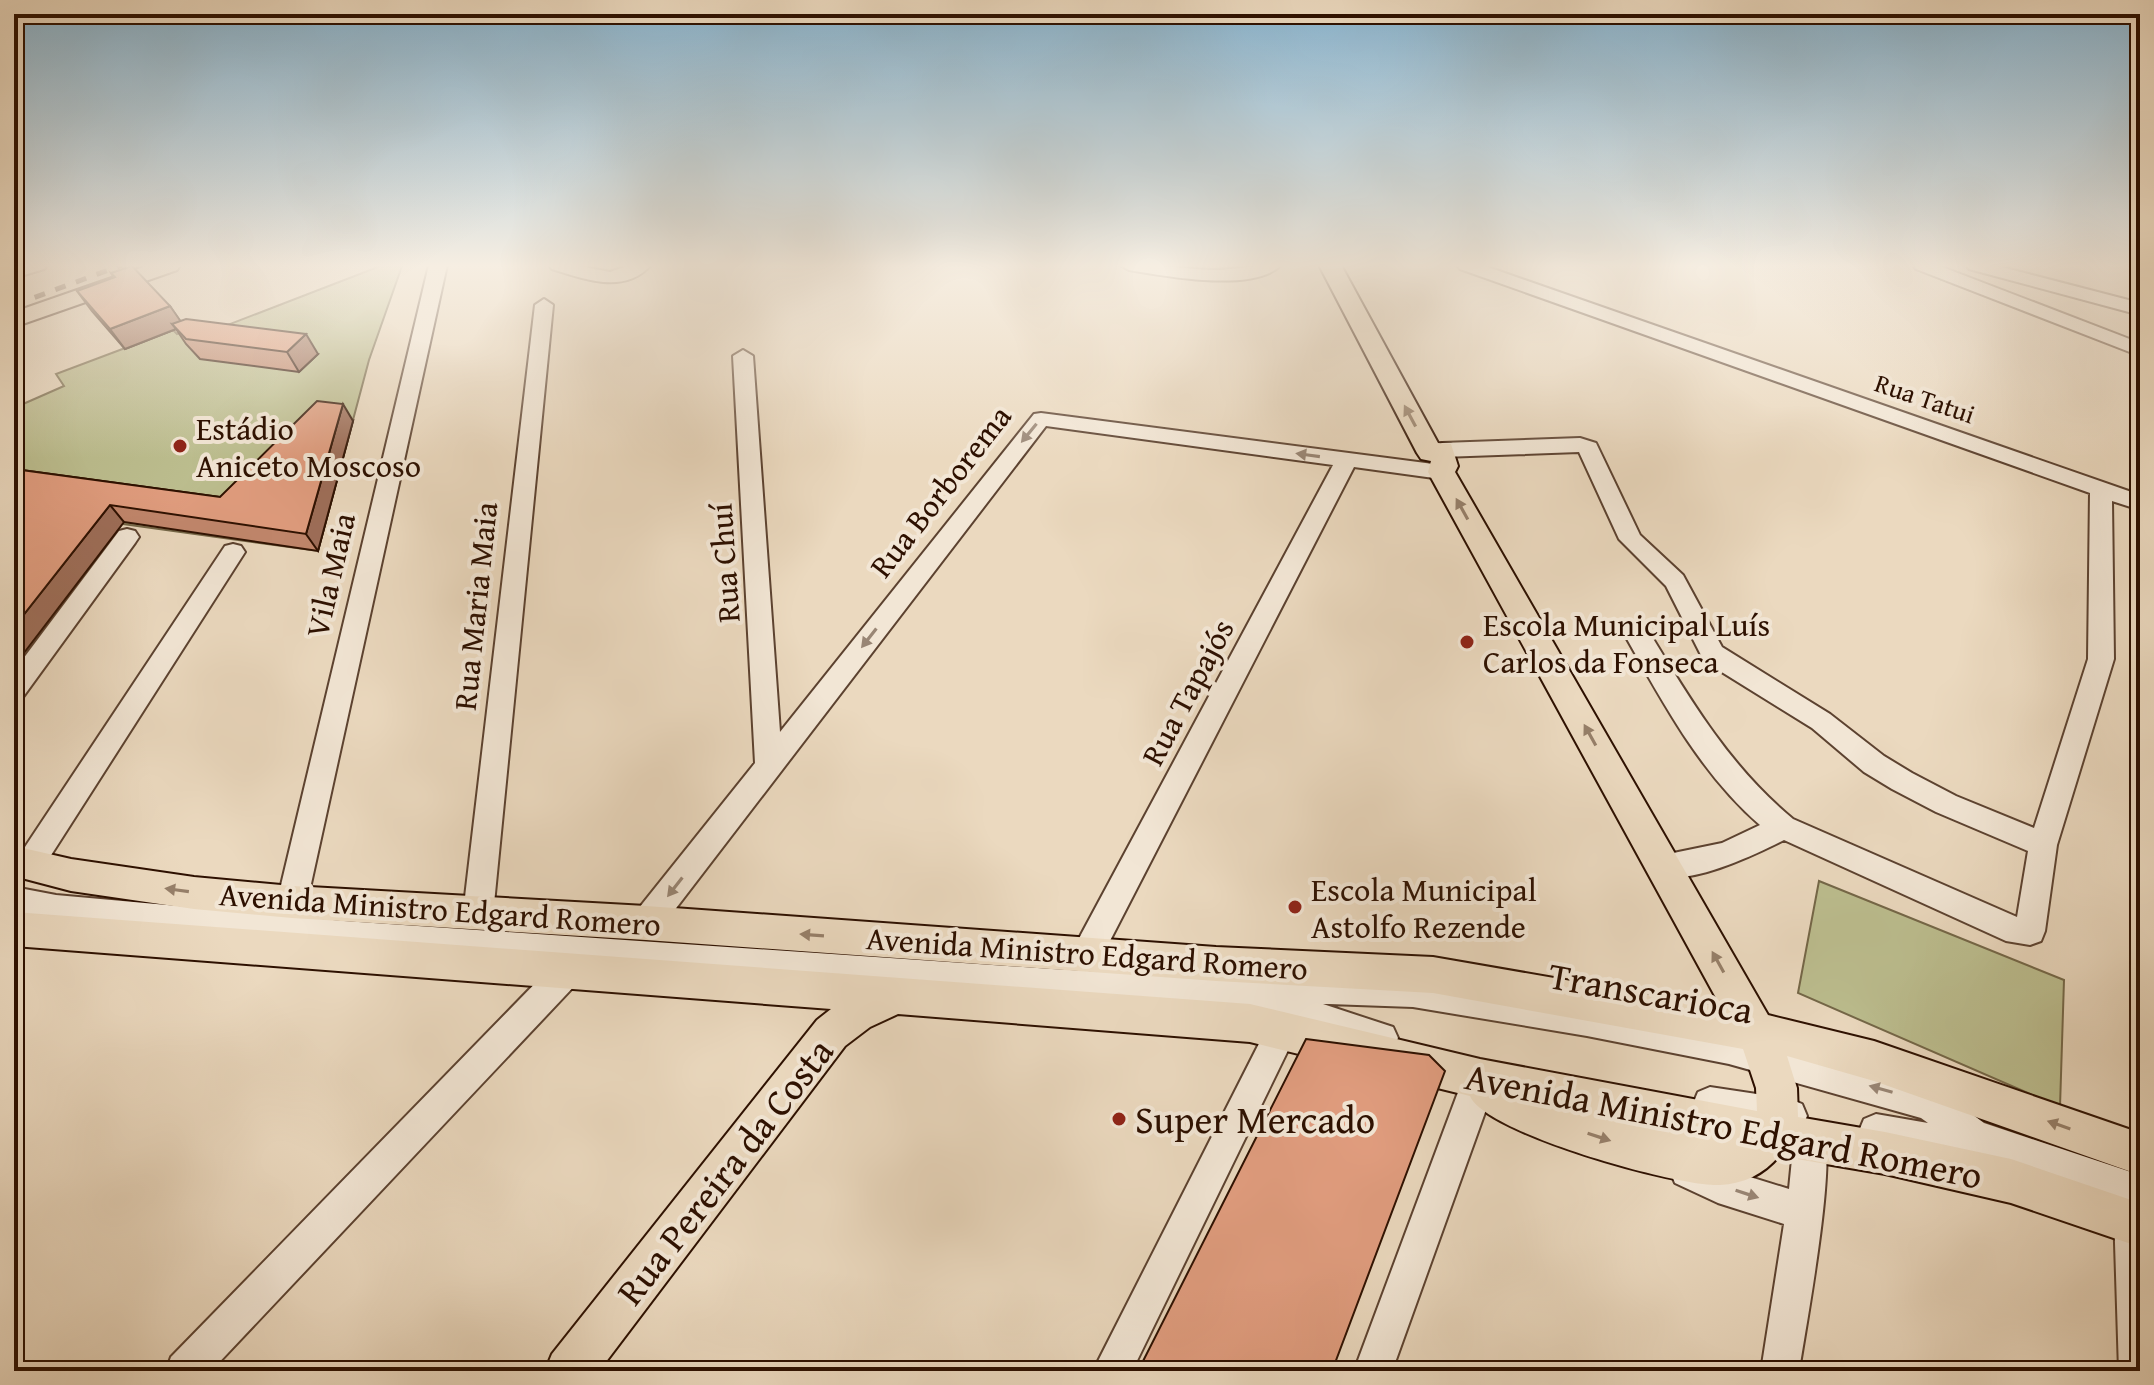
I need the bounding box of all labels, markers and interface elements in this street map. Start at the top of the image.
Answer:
street label: Rua Tatui [1870,363,1980,433]
street label: Rua Borborema [858,395,1022,587]
one-way arrow [1404,404,1417,427]
place label: Estádio Aniceto Moscoso [196,405,421,489]
one-way arrow [1021,423,1038,443]
marker: Estádio Aniceto Moscoso [171,437,189,455]
one-way arrow [1295,449,1320,462]
one-way arrow [1455,498,1469,520]
street label: Rua Maria Maia [441,500,509,712]
street label: Rua Chuí [696,501,752,624]
street label: Vila Maia [293,508,367,642]
place label: Escola Municipal Luís Carlos da Fonseca [1483,601,1770,685]
street label: Rua Tapajós [1129,610,1245,774]
one-way arrow [862,628,878,648]
marker: Escola Municipal Luís Carlos da Fonseca [1458,633,1476,651]
one-way arrow [1583,724,1597,747]
place label: Escola Municipal Astolfo Rezende [1311,866,1537,950]
street label: Avenida Ministro Edgard Romero [218,870,662,948]
one-way arrow [667,877,683,897]
one-way arrow [164,883,189,896]
marker: Escola Municipal Astolfo Rezende [1286,898,1304,916]
street label: Avenida Ministro Edgard Romero [865,914,1309,992]
one-way arrow [799,928,824,941]
street label: Transcarioca [1545,947,1757,1037]
one-way arrow [1711,950,1725,973]
street label: Rua Pereira da Costa [602,1026,846,1316]
street label: Avenida Ministro Edgard Romero [1461,1047,1987,1203]
one-way arrow [1869,1082,1893,1095]
place label: Super Mercado [1135,1091,1375,1147]
marker: Super Mercado [1110,1110,1128,1128]
one-way arrow [2047,1119,2071,1131]
one-way arrow [1587,1131,1611,1144]
one-way arrow [1736,1189,1760,1201]

